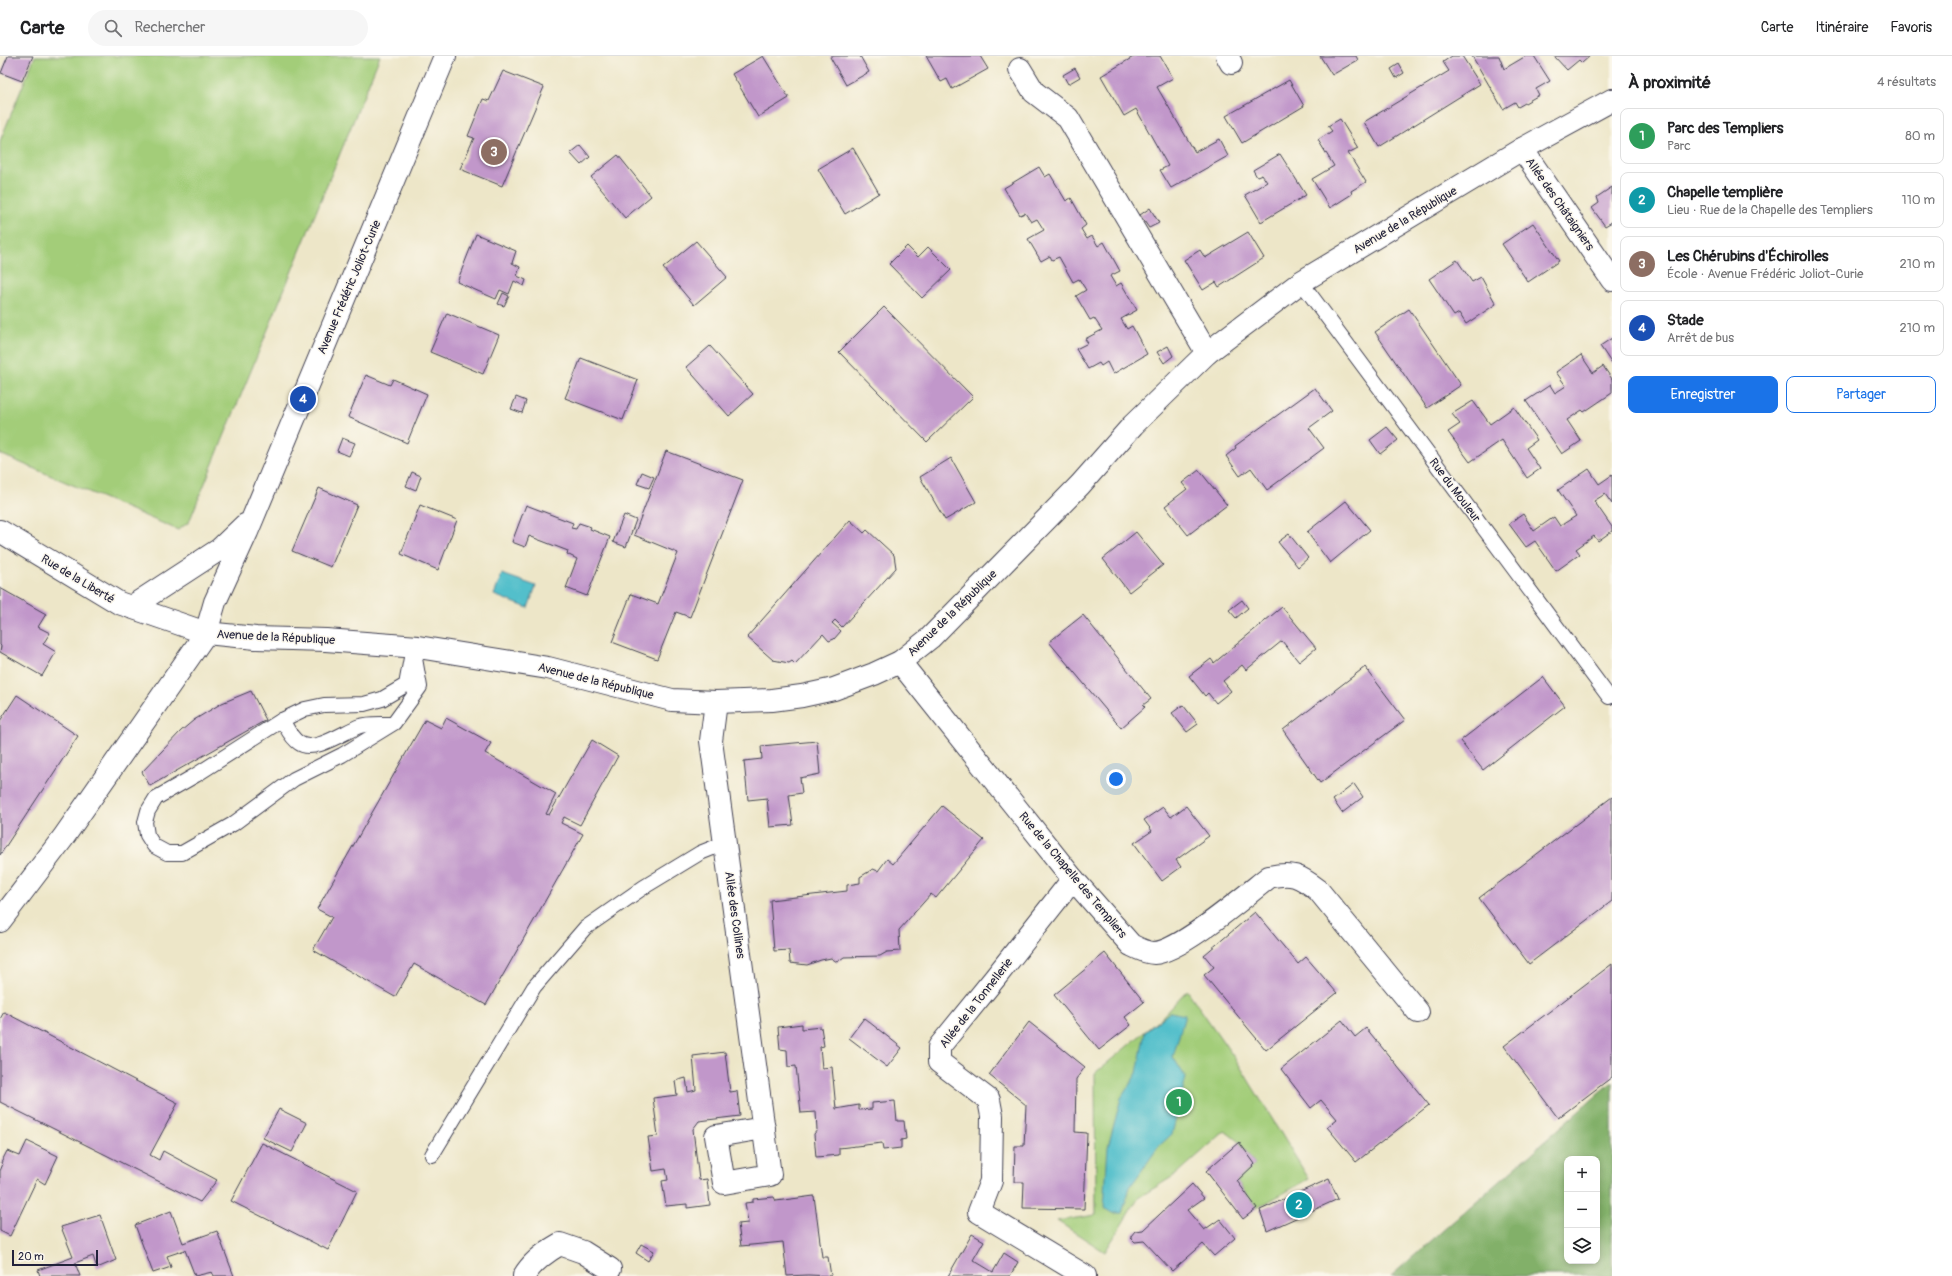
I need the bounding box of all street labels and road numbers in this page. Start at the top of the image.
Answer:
street label: Allée des Châtaigniers [1522,155,1598,254]
street label: Avenue de la République [1351,183,1460,257]
street label: Avenue Frédéric Joliot-Curie [314,218,385,356]
street label: Rue du Mouleur [1426,455,1484,526]
street label: Rue de la Liberté [38,552,117,607]
street label: Avenue de la République [904,567,1000,660]
street label: Avenue de la République [216,627,336,648]
street label: Avenue de la République [537,660,655,703]
street label: Rue de la Chapelle des Templiers [1015,809,1130,942]
street label: Allée des Collines [721,870,748,960]
street label: Allée de la Tonnellerie [937,955,1016,1051]

